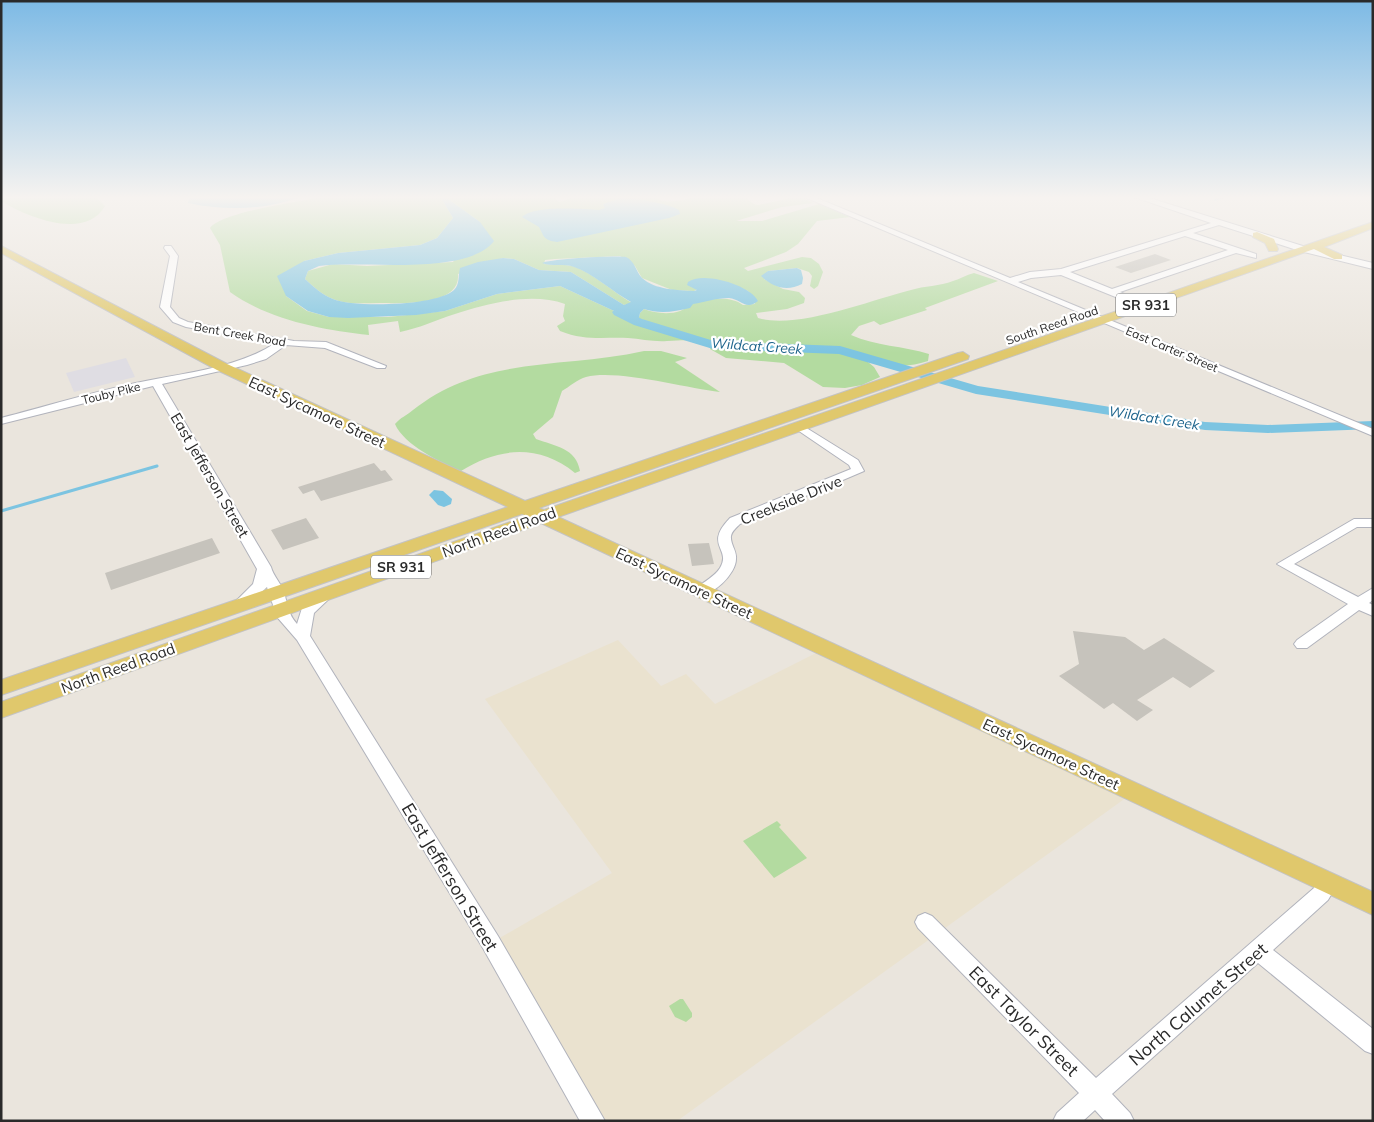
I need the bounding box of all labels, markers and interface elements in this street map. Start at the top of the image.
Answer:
road number: SR 931 [1116,294,1176,316]
street label: South Reed Road [1004,302,1100,348]
street label: Bent Creek Road [193,319,287,349]
street label: East Carter Street [1124,323,1220,375]
water label: Wildcat Creek [711,334,804,358]
street label: East Sycamore Street [246,372,388,452]
street label: Touby Pike [80,378,142,408]
water label: Wildcat Creek [1107,402,1201,434]
street label: East Jefferson Street [167,409,253,541]
street label: Creekside Drive [737,471,845,529]
street label: North Reed Road [439,503,559,561]
street label: East Sycamore Street [613,543,755,623]
road number: SR 931 [371,556,431,578]
street label: North Reed Road [58,639,178,697]
street label: East Sycamore Street [980,714,1122,794]
street label: East Jefferson Street [397,799,503,955]
street label: North Calumet Street [1124,938,1272,1070]
street label: East Taylor Street [964,961,1084,1081]

